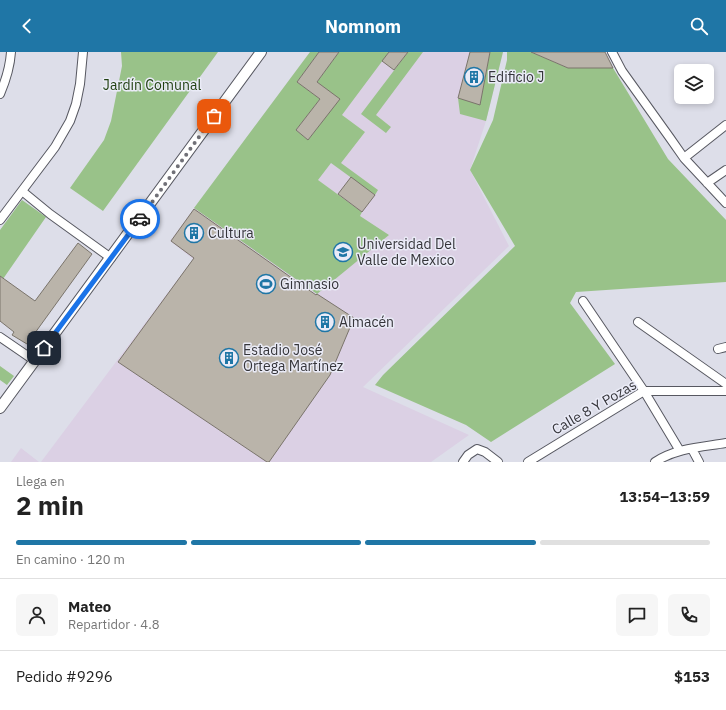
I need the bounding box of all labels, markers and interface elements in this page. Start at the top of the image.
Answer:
icon: back [16,15,38,37]
text: Nomnom [325,15,401,38]
icon: search [688,15,710,37]
map controls [674,64,714,104]
button: layers [674,64,714,104]
building icon: Edificio J [463,66,485,88]
place label: Edificio J [488,68,544,86]
park label: Jardín Comunal [103,76,201,94]
pin [197,99,231,133]
icon: bag [203,105,225,127]
courier [120,199,160,239]
icon: car [129,208,151,230]
building icon: Cultura [183,222,205,244]
place label: Cultura [208,224,254,242]
place label: Universidad Del Valle de Mexico [357,235,456,269]
school or university icon: Universidad Del Valle de Mexico [332,241,354,263]
sports icon: Gimnasio [255,273,277,295]
place label: Gimnasio [280,275,339,293]
building icon: Almacén [314,311,336,333]
place label: Almacén [339,313,394,331]
pin [27,331,61,365]
icon: home [33,337,55,359]
place label: Estadio José Ortega Martínez [243,341,344,375]
building icon: Estadio José Ortega Martínez [218,347,240,369]
street label: Calle 8 Y Pozas [548,375,640,438]
text: Llega en [16,473,65,490]
text: 13:54–13:59 [619,487,710,506]
text: 2 min [16,488,84,522]
text: En camino · 120 m [16,551,125,568]
button: person [16,594,58,636]
button: chat [616,594,658,636]
button: phone [668,594,710,636]
text: Mateo [68,597,111,616]
text: Repartidor · 4.8 [68,616,159,633]
text: Pedido #9296 [16,667,113,686]
text: $153 [674,667,710,686]

